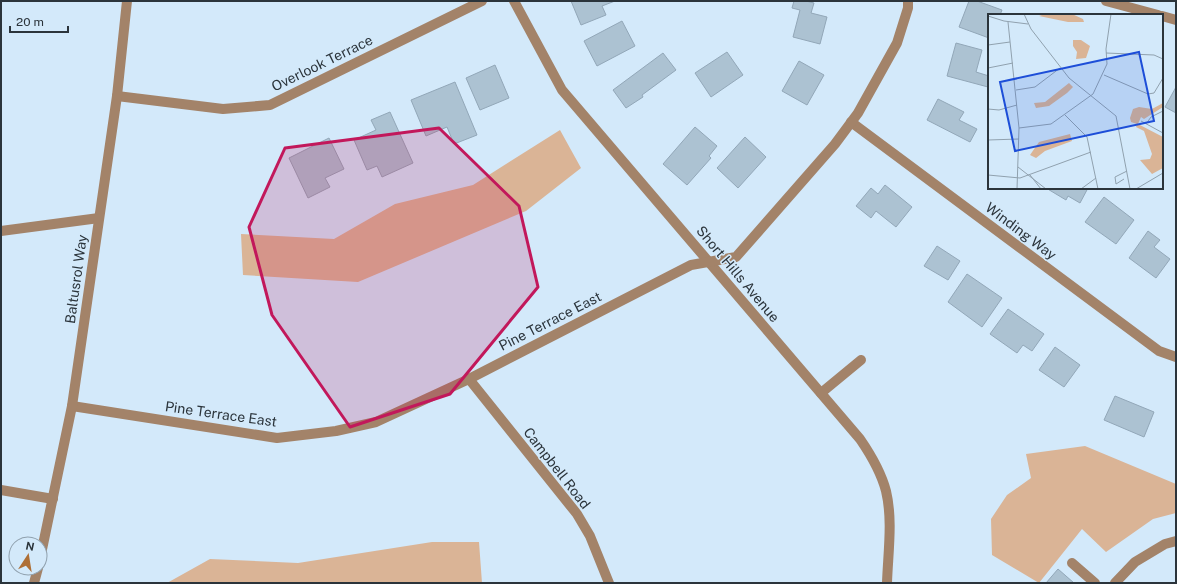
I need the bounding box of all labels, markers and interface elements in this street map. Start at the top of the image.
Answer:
scale bar [10,8,68,34]
inset map [988,14,1163,189]
text: 20 m [16,15,44,29]
street label: Overlook Terrace [269,31,375,94]
street label: Winding Way [982,199,1060,263]
street label: Short Hills Avenue [693,223,783,325]
street label: Baltusrol Way [62,233,90,325]
street label: Pine Terrace East [496,288,604,354]
street label: Pine Terrace East [164,398,278,430]
street label: Campbell Road [520,424,594,512]
north arrow [8,536,48,576]
text: N [25,539,36,553]

